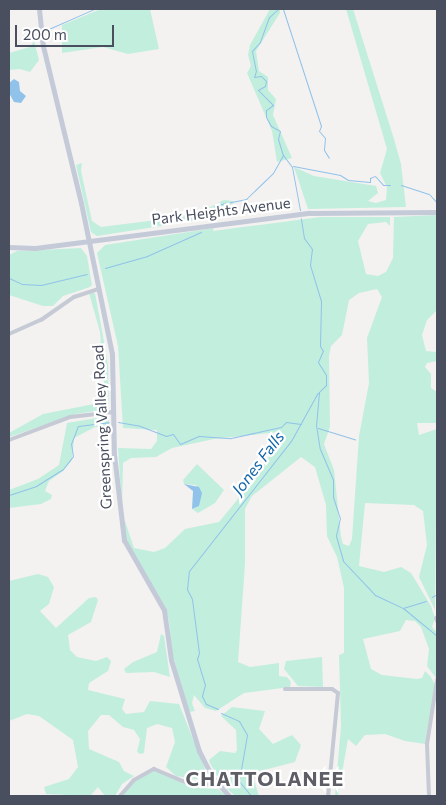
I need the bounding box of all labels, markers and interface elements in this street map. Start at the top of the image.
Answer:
scale bar [18,15,116,47]
text: 200 m [23,25,67,43]
street label: Park Heights Avenue [151,194,291,228]
street label: Greenspring Valley Road [89,344,115,510]
water label: Jones Falls [228,427,288,499]
district label: CHATTOLANEE [184,766,346,790]

